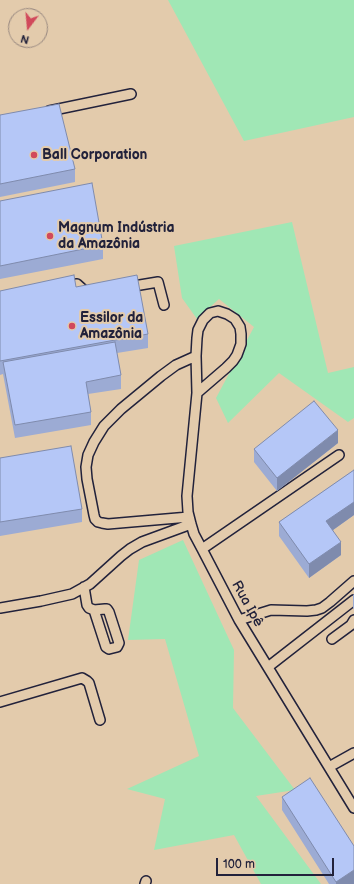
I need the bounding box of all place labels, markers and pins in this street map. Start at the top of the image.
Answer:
place label: Ball Corporation [42,147,147,163]
marker: Ball Corporation [29,150,39,160]
place label: Magnum Indústria da Amazônia [58,220,174,252]
marker: Magnum Indústria da Amazônia [45,231,55,241]
place label: Essilor da Amazônia [80,310,143,342]
marker: Essilor da Amazônia [67,321,77,331]

